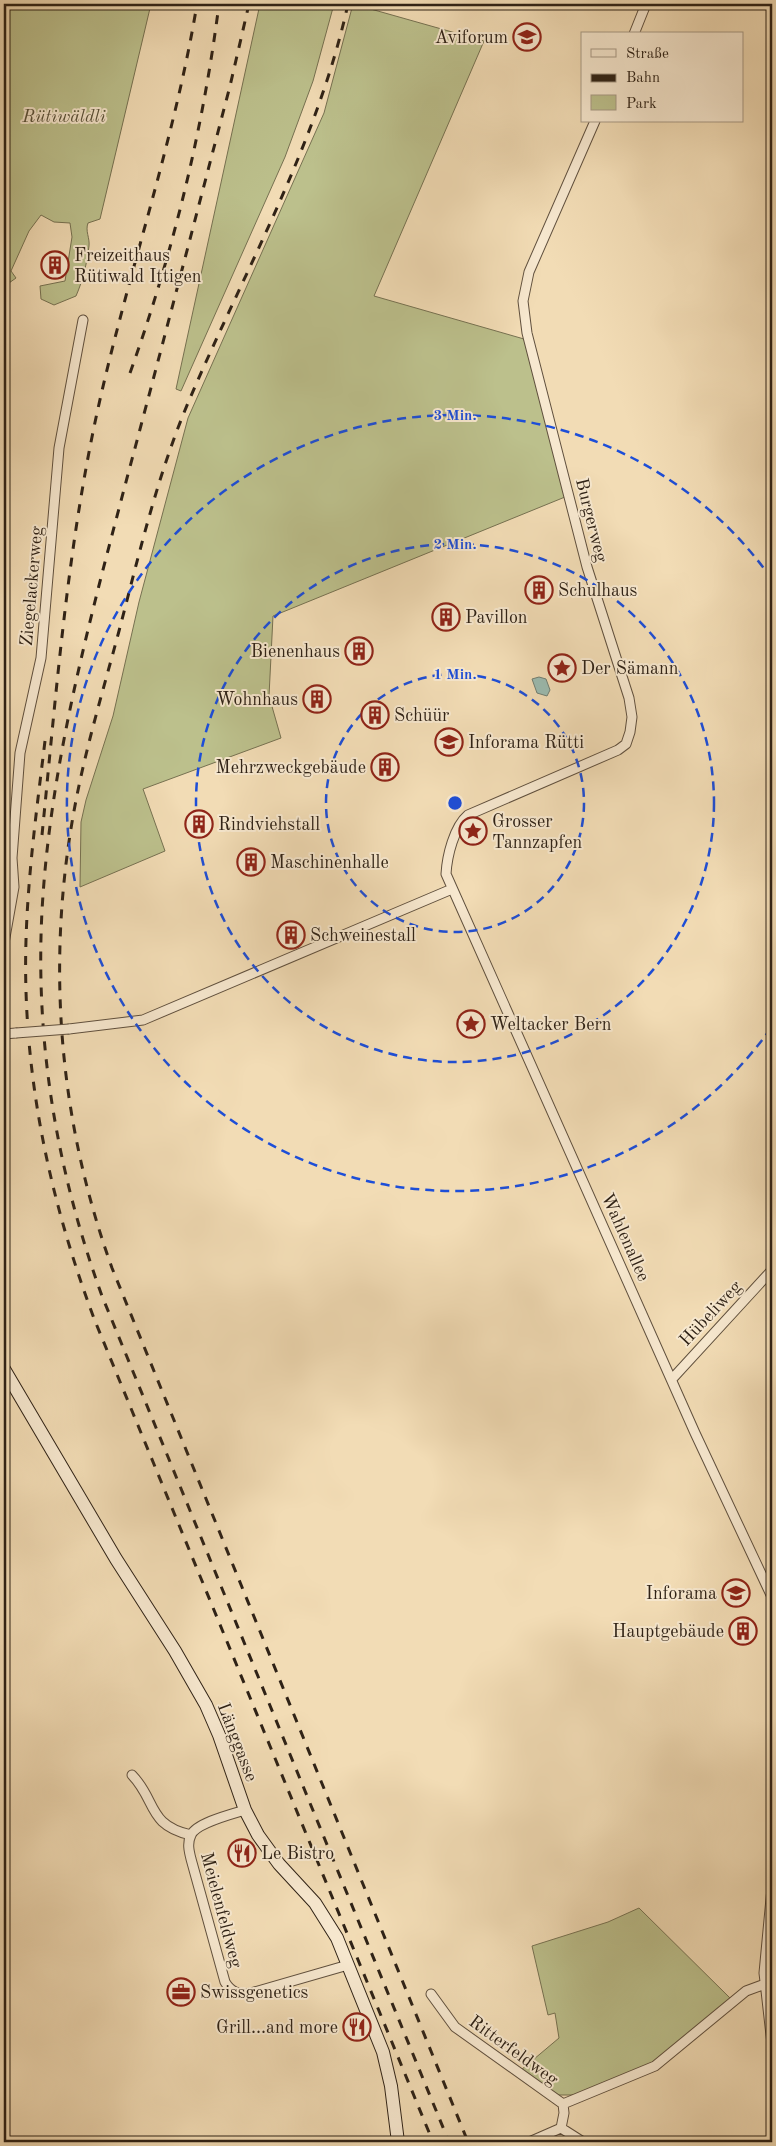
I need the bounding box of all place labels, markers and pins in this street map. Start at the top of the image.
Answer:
school or university icon: Aviforum [512,22,542,52]
place label: Aviforum [435,29,508,47]
place label: Freizeithaus Rütiwald Ittigen [74,247,202,286]
building icon: Freizeithaus Rütiwald Ittigen [40,250,70,280]
building icon: Schulhaus [524,575,554,605]
place label: Schulhaus [558,582,638,600]
building icon: Pavillon [431,602,461,632]
place label: Pavillon [465,609,528,627]
building icon: Bienenhaus [344,636,374,666]
place label: Bienenhaus [251,643,340,661]
place icon: Der Sämann [547,653,577,683]
place label: Der Sämann [581,660,679,678]
building icon: Wohnhaus [302,684,332,714]
place label: Wohnhaus [216,691,298,709]
building icon: Schüür [360,700,390,730]
place label: Schüür [394,707,450,725]
school or university icon: Inforama Rütti [434,727,464,757]
place label: Inforama Rütti [468,734,584,752]
building icon: Mehrzweckgebäude [370,752,400,782]
place label: Mehrzweckgebäude [216,759,366,777]
centre of rings [446,794,464,812]
building icon: Rindviehstall [184,809,214,839]
place label: Grosser Tannzapfen [492,813,583,852]
place label: Rindviehstall [218,816,320,834]
place icon: Grosser Tannzapfen [458,816,488,846]
building icon: Maschinenhalle [236,847,266,877]
place label: Maschinenhalle [270,854,389,872]
building icon: Schweinestall [276,920,306,950]
place label: Schweinestall [310,927,416,945]
place icon: Weltacker Bern [456,1009,486,1039]
place label: Weltacker Bern [490,1016,612,1034]
school or university icon: Inforama [721,1578,751,1608]
place label: Inforama [646,1585,717,1603]
building icon: Hauptgebäude [728,1616,758,1646]
place label: Hauptgebäude [612,1623,724,1641]
restaurant icon: Le Bistro [227,1838,257,1868]
place label: Le Bistro [261,1845,334,1863]
office icon: Swissgenetics [166,1977,196,2007]
place label: Swissgenetics [200,1984,309,2002]
restaurant icon: Grill...and more [342,2012,372,2042]
place label: Grill...and more [216,2019,338,2037]

